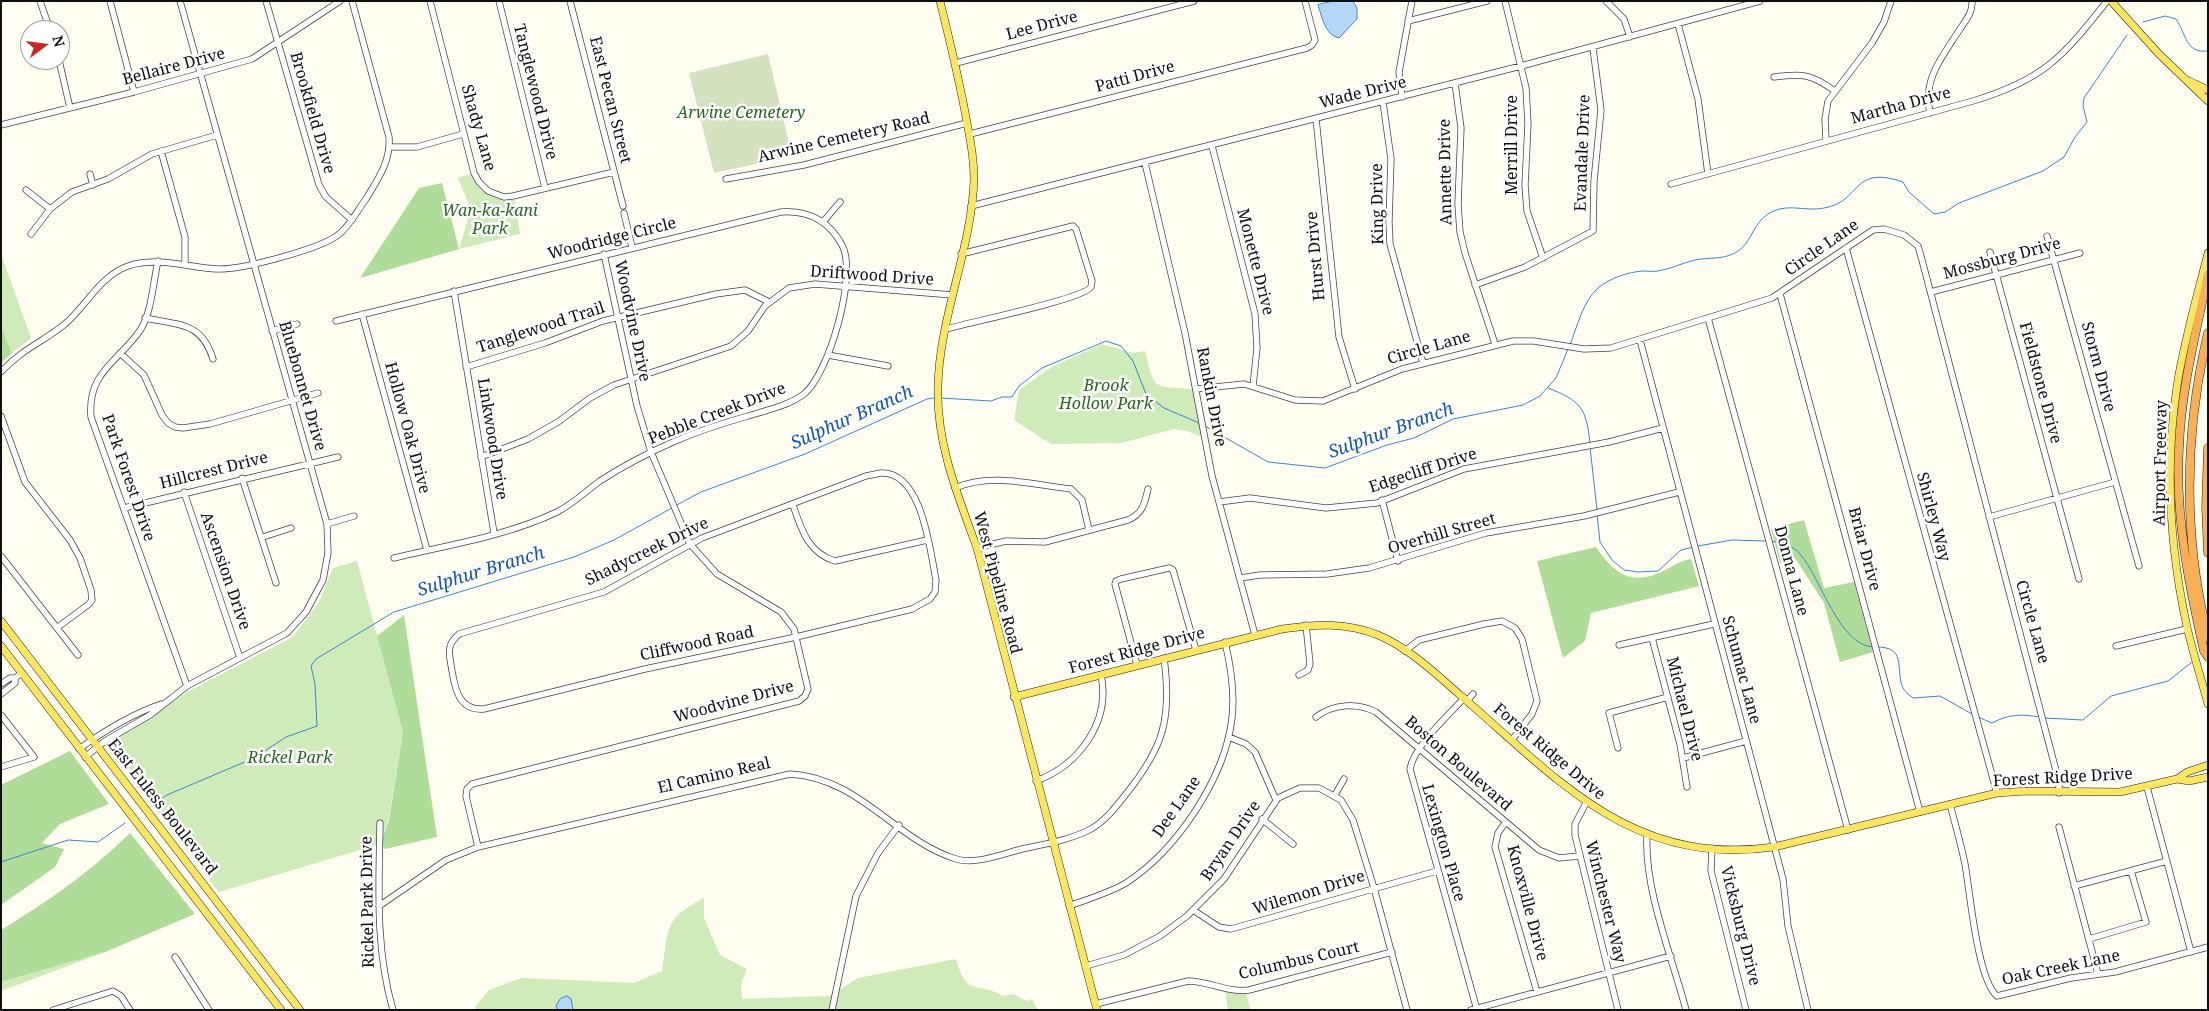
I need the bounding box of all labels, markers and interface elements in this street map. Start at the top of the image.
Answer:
street label: Lee Drive [1004,7,1080,45]
north arrow [20,20,70,70]
street label: Tanglewood Drive [509,22,561,162]
text: N [48,33,70,49]
street label: East Pecan Street [585,35,635,165]
street label: Bellaire Drive [121,44,227,90]
street label: Brookfield Drive [285,50,339,176]
street label: Patti Drive [1093,57,1177,97]
street label: Wade Drive [1317,73,1409,113]
street label: Shady Lane [457,83,499,173]
street label: Martha Drive [1849,83,1953,129]
street label: Evandale Drive [1571,94,1595,212]
street label: Merrill Drive [1502,95,1522,195]
park label: Arwine Cemetery [677,103,805,123]
street label: Arwine Cemetery Road [756,109,932,167]
street label: Annette Drive [1435,119,1457,225]
street label: King Drive [1368,163,1388,245]
park label: Wan-ka-kani Park [442,201,538,239]
street label: Monette Drive [1232,207,1278,317]
street label: Hurst Drive [1303,211,1329,301]
street label: Woodridge Circle [546,214,678,264]
street label: Circle Lane [1781,216,1863,280]
street label: Mossburg Drive [1941,234,2063,284]
street label: Woodvine Drive [610,259,654,383]
street label: Driftwood Drive [809,262,935,290]
street label: Tanglewood Trail [475,298,607,358]
street label: Bluebonnet Drive [274,319,330,453]
street label: Fieldstone Drive [2015,320,2065,446]
street label: Storm Drive [2077,320,2119,414]
street label: Circle Lane [1385,327,1473,369]
street label: Rankin Drive [1192,346,1230,448]
street label: Hollow Oak Drive [380,360,434,496]
park label: Brook Hollow Park [1059,376,1153,414]
street label: Linkwood Drive [473,377,511,501]
street label: Pebble Creek Drive [646,379,788,449]
water label: Sulphur Branch [787,381,917,455]
water label: Sulphur Branch [1325,398,1457,464]
street label: Airport Freeway [2150,400,2172,526]
street label: Park Forest Drive [97,412,159,544]
street label: Edgecliff Drive [1367,444,1479,498]
street label: Hillcrest Drive [158,448,270,494]
street label: Shirley Way [1912,470,1954,564]
street label: Briar Drive [1844,505,1884,593]
street label: Overhill Street [1386,509,1498,559]
street label: Ascension Drive [196,510,254,632]
street label: West Pipeline Road [969,510,1025,656]
street label: Shadycreek Drive [582,514,712,590]
street label: Donna Lane [1770,524,1812,618]
water label: Sulphur Branch [415,542,547,602]
street label: Circle Lane [2011,578,2053,666]
street label: Schumac Lane [1717,614,1765,726]
street label: Cliffwood Road [638,623,756,665]
street label: Forest Ridge Drive [1067,624,1207,678]
street label: Michael Drive [1662,655,1706,763]
street label: Woodvine Drive [672,677,796,727]
street label: Forest Ridge Drive [1489,700,1609,804]
street label: Boston Boulevard [1401,712,1515,816]
street label: East Euless Boulevard [103,735,221,879]
park label: Rickel Park [248,748,332,768]
street label: El Camino Real [656,754,772,798]
street label: Forest Ridge Drive [1993,765,2133,791]
street label: Dee Lane [1149,773,1205,841]
street label: Lexington Place [1417,782,1469,904]
street label: Bryan Drive [1197,797,1265,885]
street label: Rickel Park Drive [357,836,379,968]
street label: Winchester Way [1581,839,1629,965]
street label: Knoxville Drive [1502,843,1552,963]
street label: Vicksburg Drive [1716,864,1764,988]
street label: Wilemon Drive [1251,867,1367,919]
street label: Columbus Court [1237,938,1361,984]
street label: Oak Creek Lane [2000,946,2122,990]

